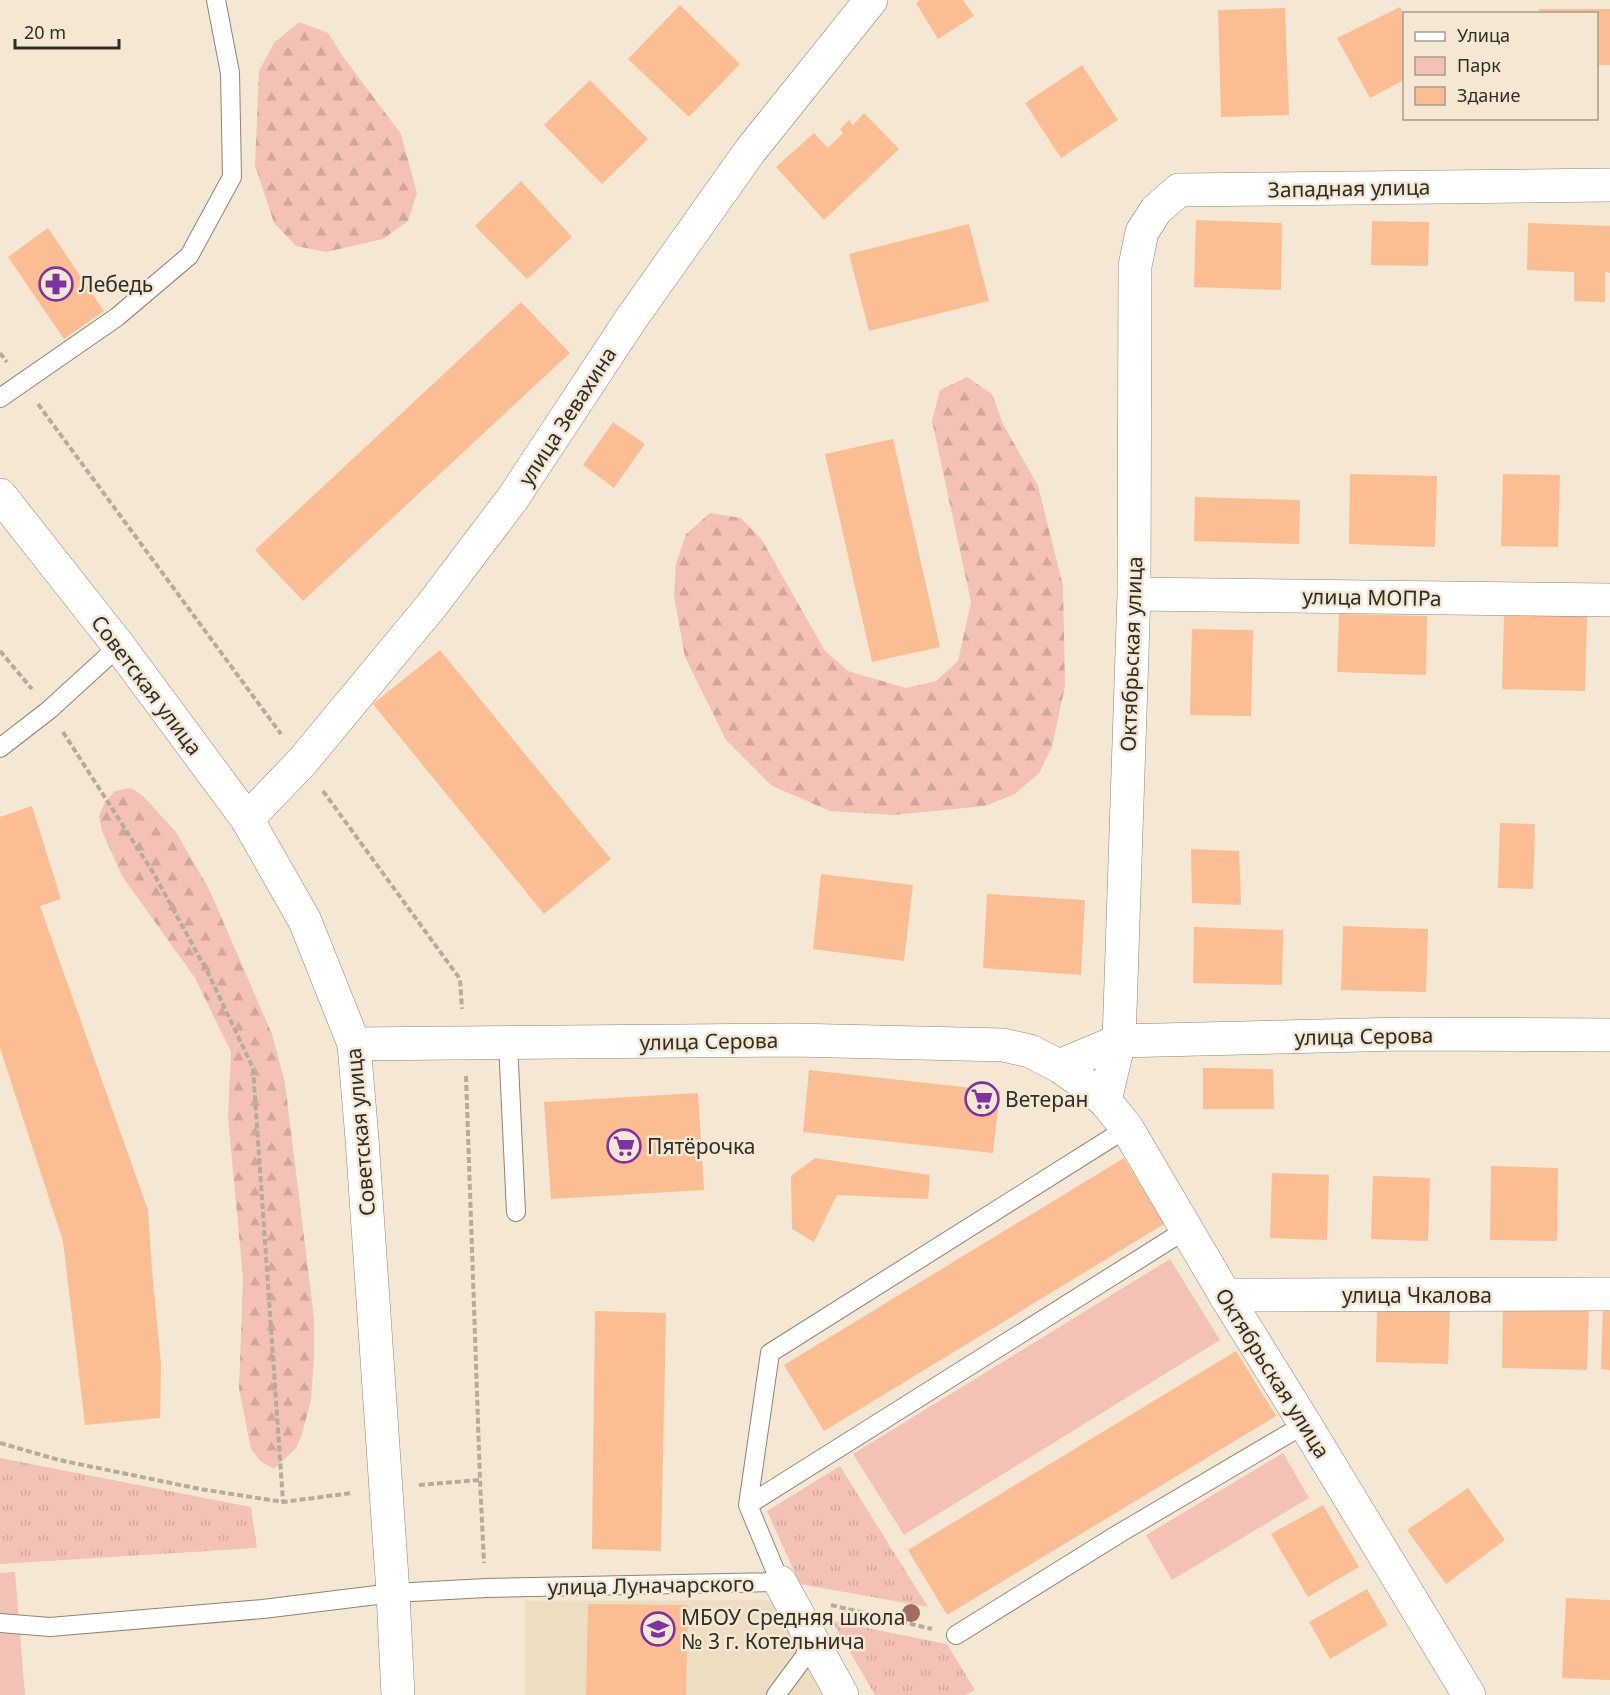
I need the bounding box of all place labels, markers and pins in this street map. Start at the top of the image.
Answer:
pharmacy icon: Лебедь [38,266,74,302]
place label: Лебедь [79,270,153,298]
supermarket icon: Ветеран [964,1081,1000,1117]
place label: Ветеран [1005,1085,1088,1113]
supermarket icon: Пятёрочка [606,1128,642,1164]
place label: Пятёрочка [647,1132,755,1160]
place label: МБОУ Средняя школа № 3 г. Котельнича [681,1603,905,1655]
school or university icon: МБОУ Средняя школа № 3 г. Котельнича [640,1611,676,1647]

